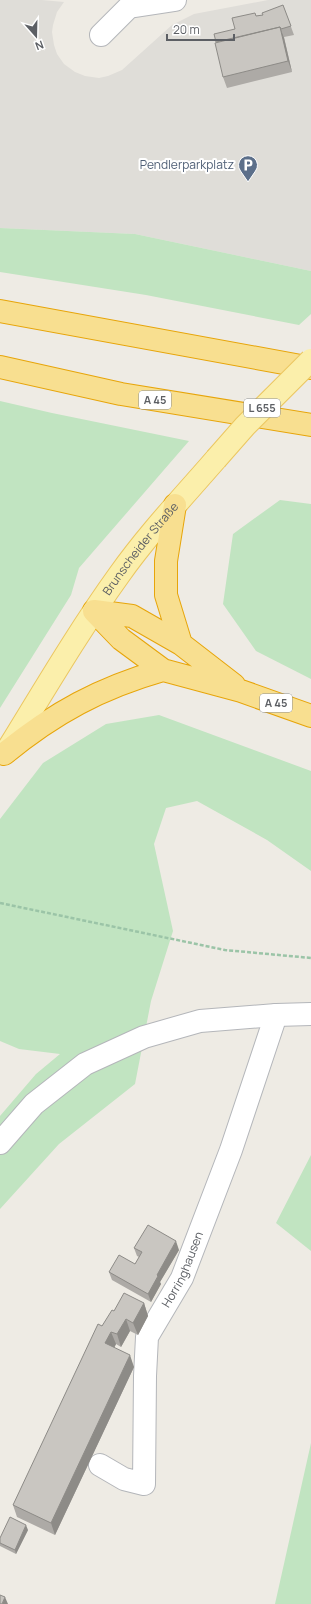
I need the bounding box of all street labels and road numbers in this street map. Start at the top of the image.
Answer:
road number: A 45 [139,391,171,409]
road number: L 655 [244,399,280,417]
street label: Brunscheider Straße [98,498,182,598]
road number: A 45 [260,694,292,712]
street label: Horringhausen [157,1229,207,1311]

